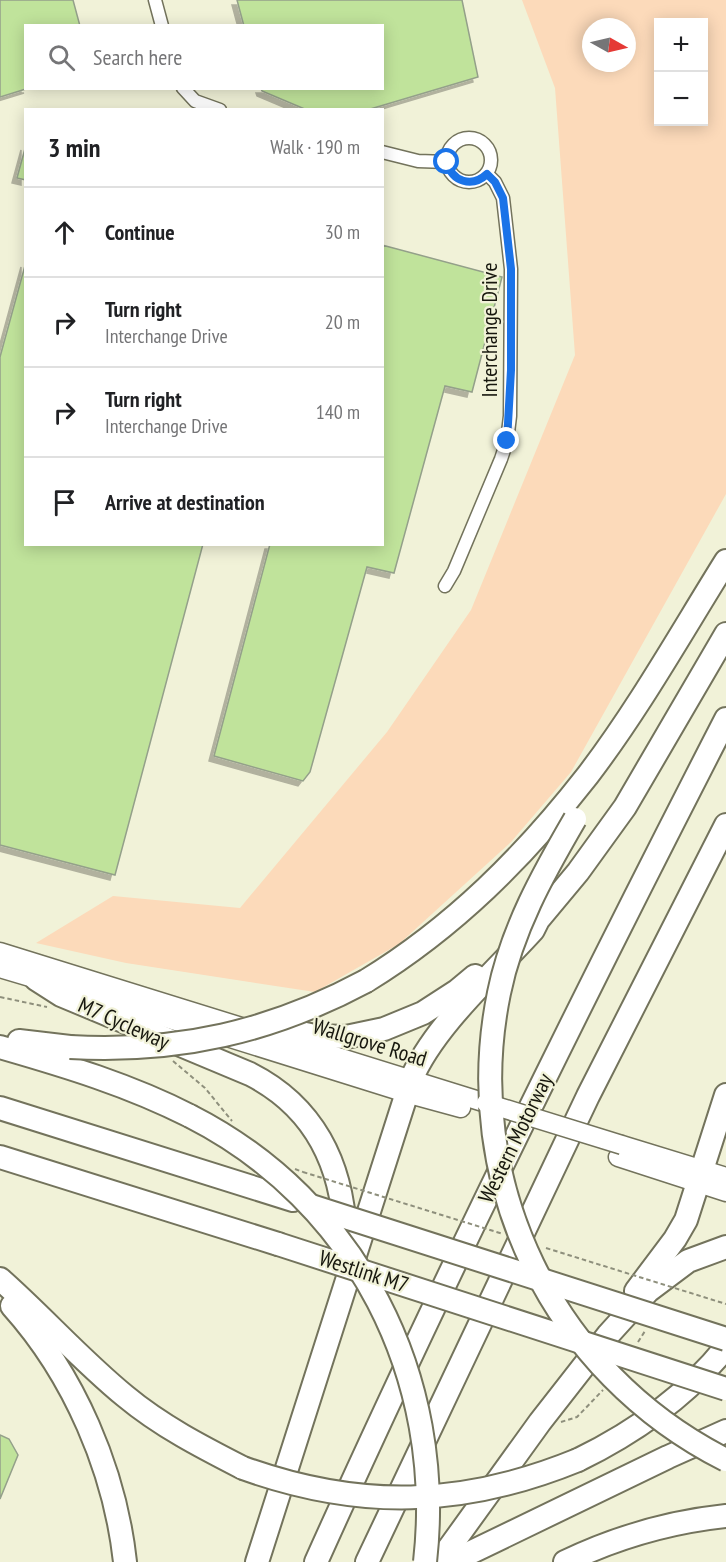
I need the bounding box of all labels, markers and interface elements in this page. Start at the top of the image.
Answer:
north arrow [582,18,636,72]
map controls [654,18,708,126]
button: + [654,18,708,72]
search box [24,24,384,90]
icon: search [45,41,78,74]
text: Search here [93,43,182,71]
button: − [654,72,708,126]
text: 3 min [48,131,101,164]
text: Walk · 190 m [270,134,360,160]
route start [433,148,459,174]
icon: ahead [48,216,81,249]
text: Continue [105,218,175,246]
text: 30 m [325,219,360,245]
street label: Interchange Drive [475,263,503,397]
text: Turn right [105,295,182,323]
icon: right [48,306,81,339]
text: 20 m [325,309,360,335]
text: Interchange Drive [105,323,228,349]
text: Turn right [105,385,182,413]
icon: right [48,396,81,429]
text: 140 m [316,399,360,425]
text: Interchange Drive [105,413,228,439]
route end [493,427,519,453]
icon: arrive [48,486,81,519]
text: Arrive at destination [105,488,265,516]
street label: M7 Cycleway [74,990,175,1056]
street label: Wallgrove Road [310,1011,430,1073]
street label: Western Motorway [472,1068,559,1207]
street label: Westlink M7 [316,1243,412,1299]

